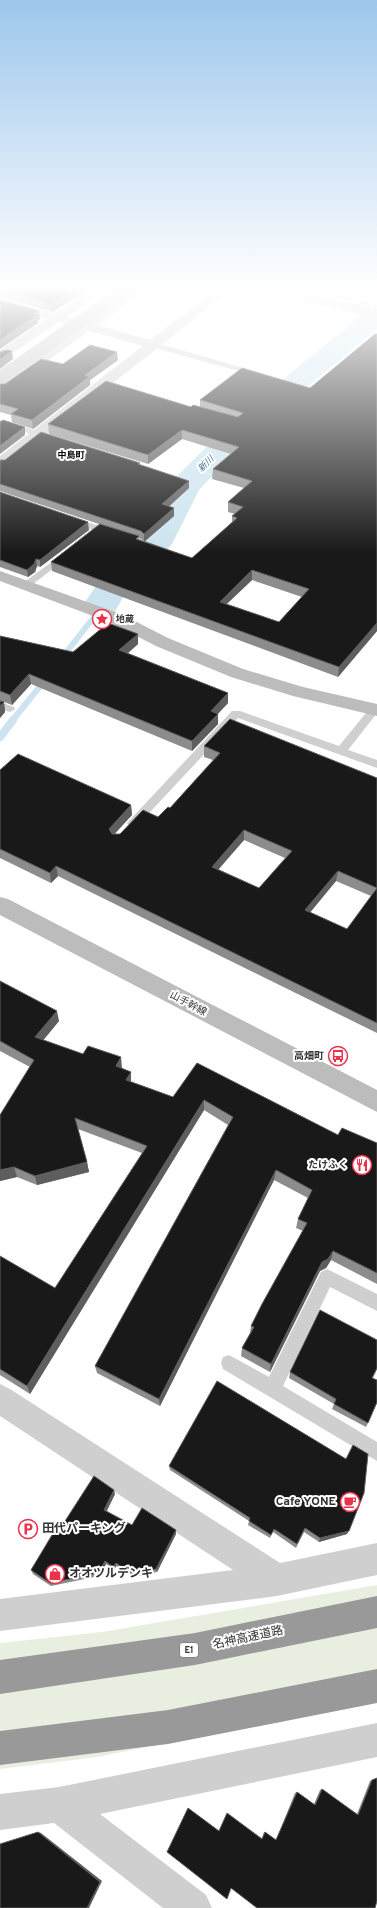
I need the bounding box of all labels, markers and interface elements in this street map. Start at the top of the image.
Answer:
district label: 中島町 [57,450,85,461]
water label: 新川 [196,453,217,474]
place icon: 地蔵 [91,608,113,630]
place label: 地蔵 [115,614,134,625]
street label: 山手幹線 [167,989,209,1019]
bus stop icon: 高畑町 [327,1045,349,1067]
place label: 高畑町 [294,1050,324,1063]
restaurant icon: たけふく [351,1154,373,1176]
place label: たけふく [308,1159,348,1172]
cafe icon: Cafe YONE [339,1491,361,1513]
place label: Cafe YONE [276,1494,336,1510]
parking icon: 田代パーキング [17,1518,39,1540]
place label: 田代パーキング [42,1521,126,1537]
shop icon: オオツルデンキ [44,1563,66,1585]
place label: オオツルデンキ [69,1566,153,1582]
street label: 名神高速道路 [211,1623,285,1653]
road number: E1 [180,1643,198,1657]

